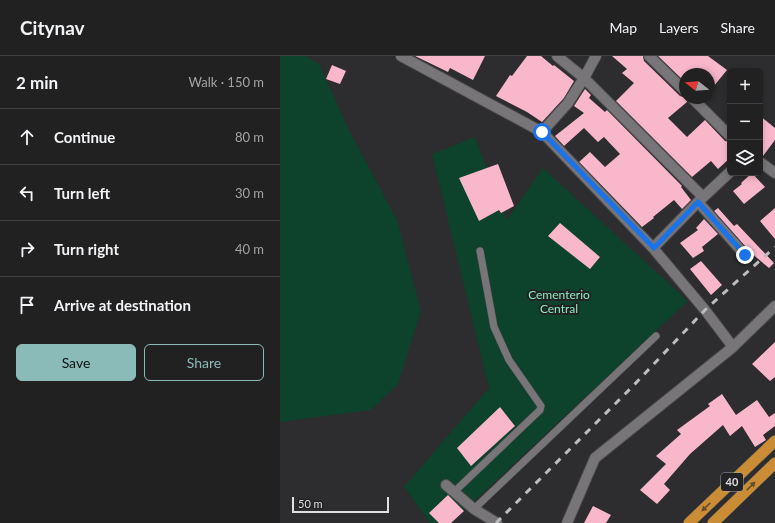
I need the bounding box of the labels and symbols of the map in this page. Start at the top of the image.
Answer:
north arrow [679,68,715,104]
route start [533,123,551,141]
route end [736,246,754,264]
park label: Cementerio Central [528,287,590,316]
road number: 40 [721,473,743,491]
one-way arrow [746,482,756,491]
scale bar [292,495,389,514]
one-way arrow [701,502,711,511]

